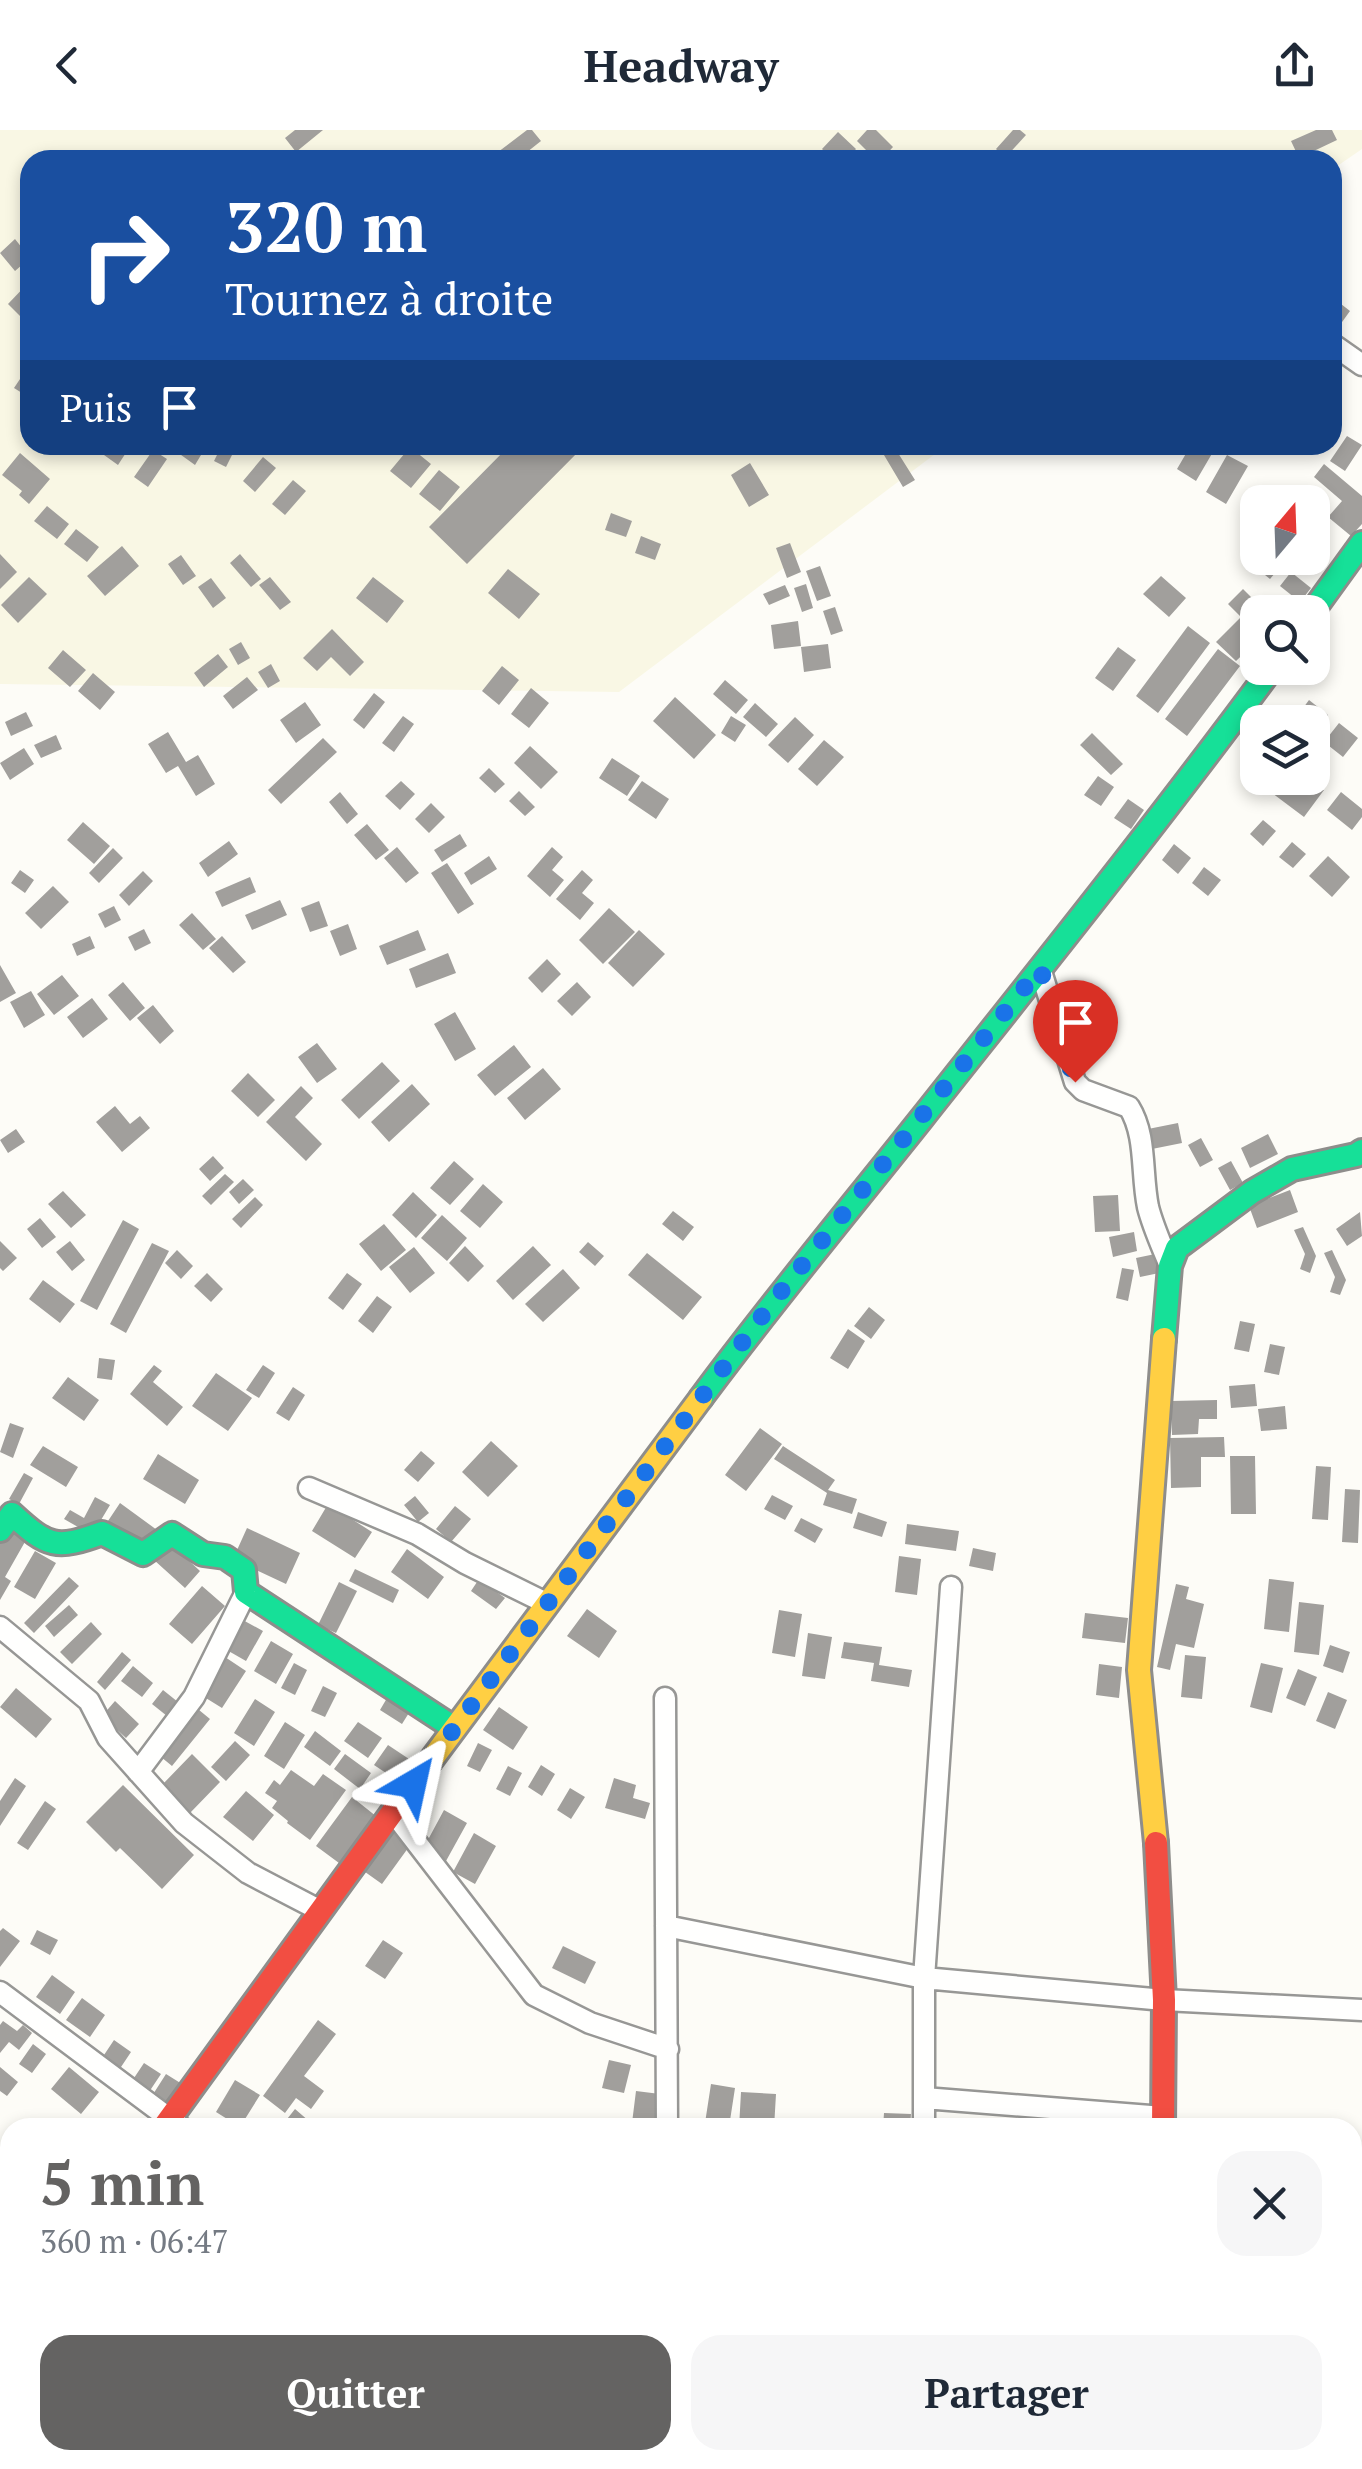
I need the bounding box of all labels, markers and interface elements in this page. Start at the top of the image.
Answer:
text: Headway [584,35,778,95]
icon: back [40,38,95,93]
icon: share [1267,38,1322,93]
text: 320 m [225,179,427,272]
icon: right [60,190,190,320]
text: Tournez à droite [225,268,553,328]
icon: arrive [152,380,207,435]
text: Puis [60,383,132,433]
north arrow [1240,485,1330,575]
map controls [1240,485,1330,795]
button: search [1240,595,1330,685]
button: layers [1240,705,1330,795]
pin [1033,980,1118,1083]
icon: arrive [1048,995,1103,1050]
position arrow [361,1732,465,1836]
text: 5 min [40,2143,204,2222]
button: close [1217,2151,1322,2256]
text: 360 m · 06:47 [40,2220,228,2262]
button: Quitter [40,2335,671,2450]
button: Partager [691,2335,1322,2450]

